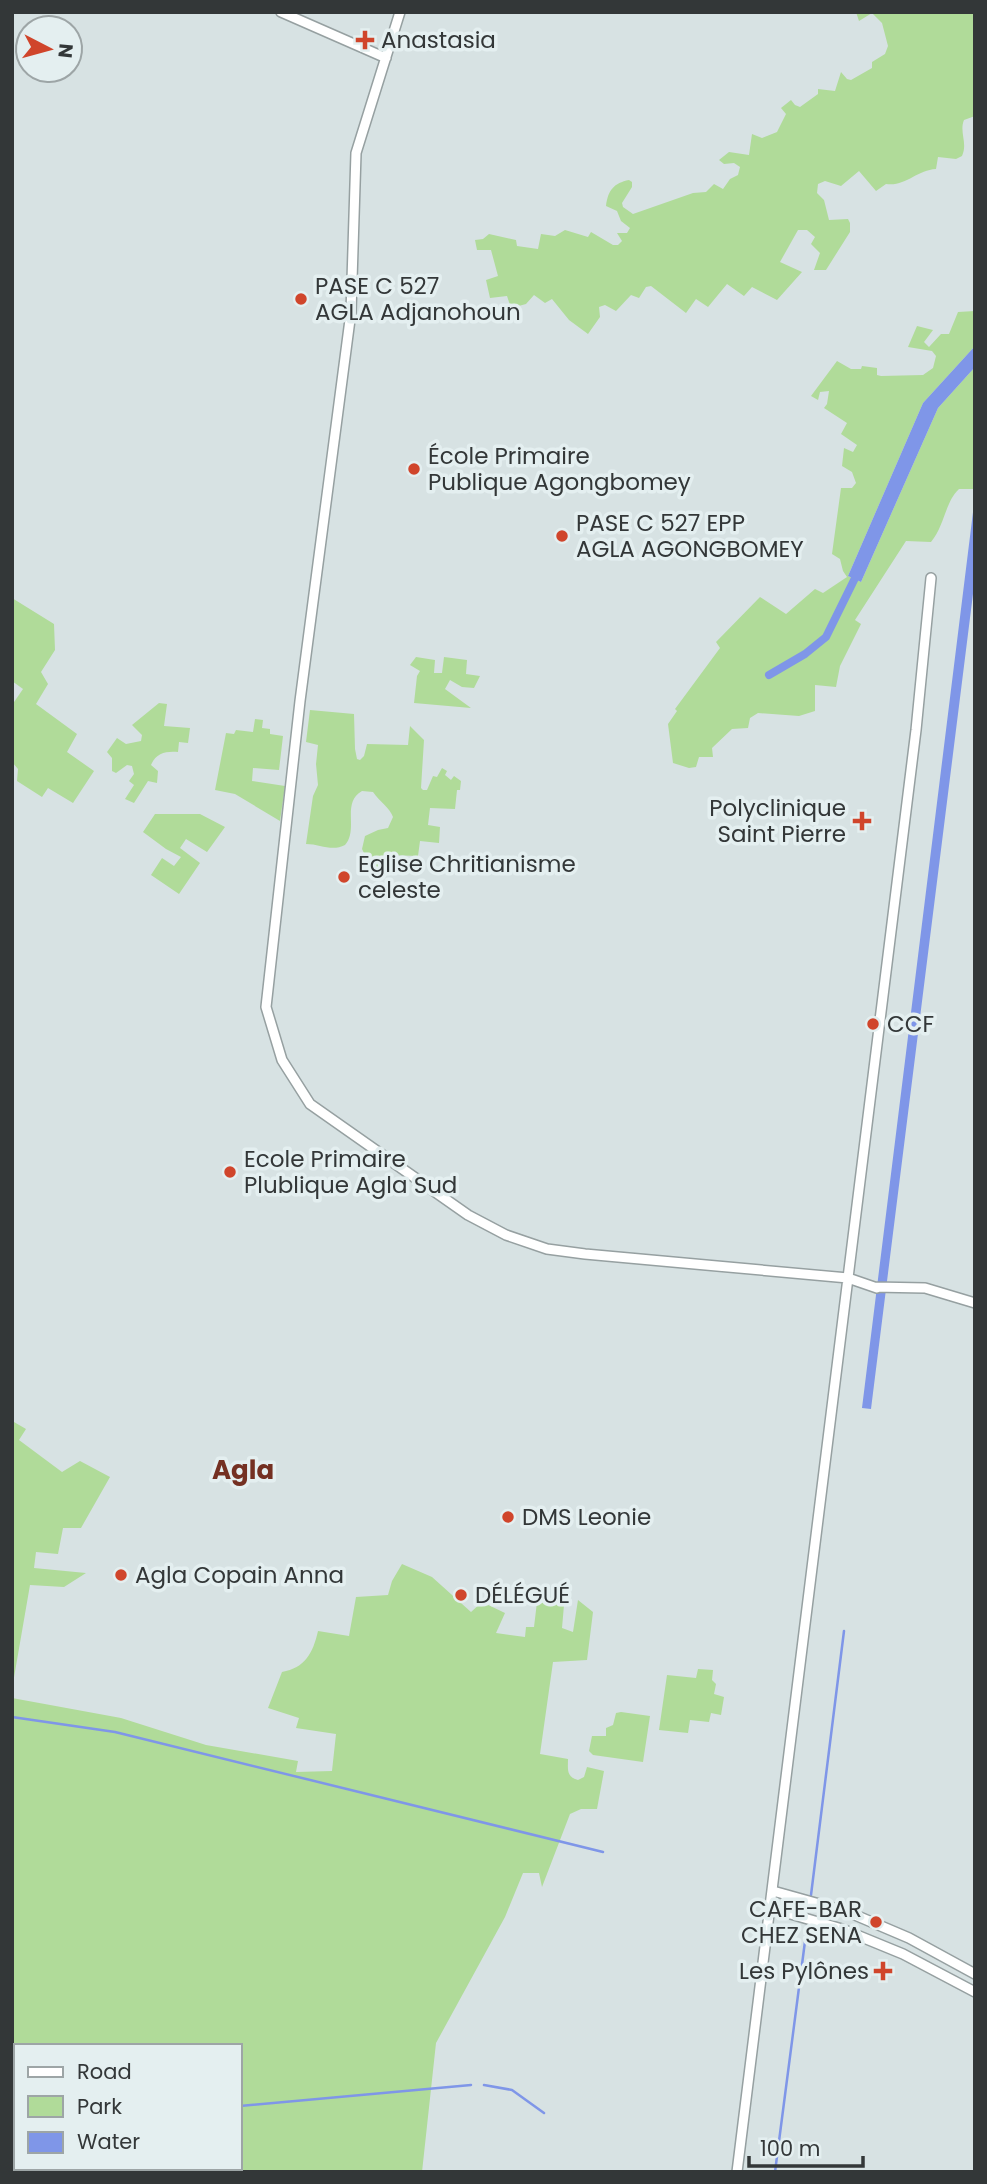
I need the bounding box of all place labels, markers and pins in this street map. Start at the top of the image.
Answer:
place label: Anastasia [381,24,496,56]
marker: Anastasia [355,30,375,50]
place label: PASE C 527 AGLA Adjanohoun [315,270,521,328]
marker: PASE C 527 AGLA Adjanohoun [293,291,309,307]
place label: École Primaire Publique Agongbomey [428,440,691,498]
marker: École Primaire Publique Agongbomey [406,461,422,477]
place label: PASE C 527 EPP AGLA AGONGBOMEY [576,507,804,565]
marker: PASE C 527 EPP AGLA AGONGBOMEY [554,528,570,544]
place label: Polyclinique Saint Pierre [709,792,846,850]
marker: Polyclinique Saint Pierre [852,811,872,831]
place label: Eglise Chritianisme celeste [358,848,576,906]
marker: Eglise Chritianisme celeste [336,869,352,885]
place label: CCF [887,1008,934,1040]
marker: CCF [865,1016,881,1032]
place label: Ecole Primaire Plublique Agla Sud [244,1143,457,1201]
marker: Ecole Primaire Plublique Agla Sud [222,1164,238,1180]
place label: DMS Leonie [522,1501,651,1533]
marker: DMS Leonie [500,1509,516,1525]
place label: Agla Copain Anna [135,1559,344,1591]
marker: Agla Copain Anna [113,1567,129,1583]
place label: DÉLÉGUÉ [475,1579,570,1611]
marker: DÉLÉGUÉ [453,1587,469,1603]
place label: CAFE-BAR CHEZ SENA [741,1893,862,1951]
marker: CAFE-BAR CHEZ SENA [868,1914,884,1930]
place label: Les Pylônes [739,1955,869,1987]
marker: Les Pylônes [875,1963,891,1979]

